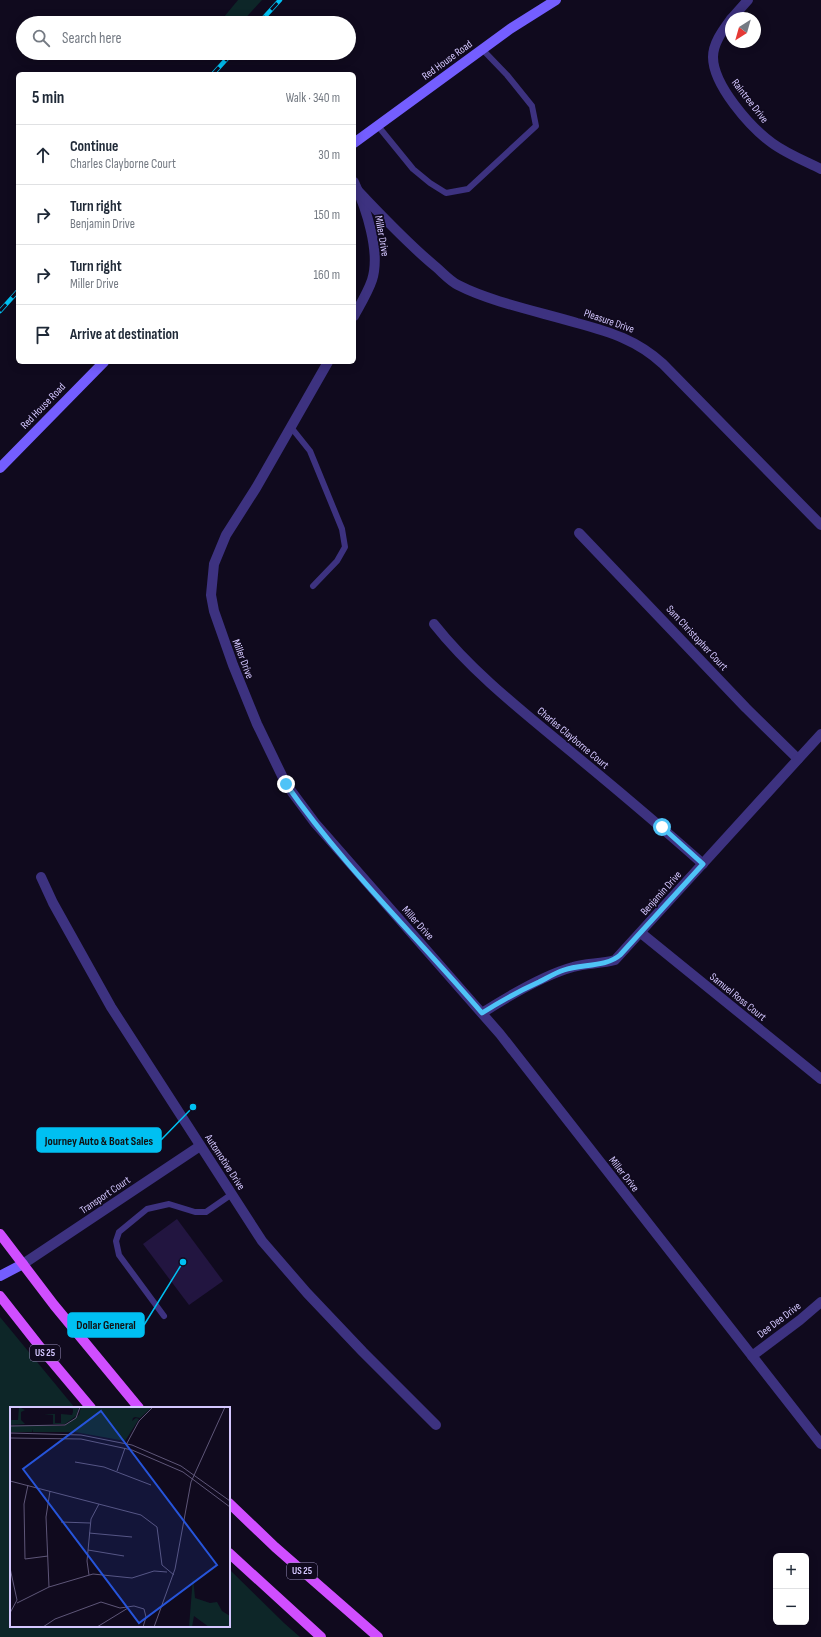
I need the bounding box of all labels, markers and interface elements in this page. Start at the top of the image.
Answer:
north arrow [725,12,761,48]
search box [16,16,356,60]
icon: search [30,27,52,49]
text: Search here [62,29,122,48]
street label: Red House Road [419,37,475,83]
street label: Raintree Drive [729,76,771,126]
text: 5 min [32,88,64,108]
text: Walk · 340 m [286,90,340,106]
text: Continue [70,137,119,156]
icon: ahead [32,144,54,166]
text: 30 m [318,147,340,163]
text: Charles Clayborne Court [70,156,176,172]
text: Turn right [70,197,122,216]
icon: right [32,204,54,226]
text: 150 m [314,207,340,223]
street label: Miller Drive [372,215,392,257]
text: Benjamin Drive [70,216,135,232]
text: Turn right [70,257,122,276]
icon: right [32,264,54,286]
text: 160 m [314,267,340,283]
text: Miller Drive [70,276,119,292]
street label: Pleasure Drive [582,306,636,336]
icon: arrive [32,324,54,346]
text: Arrive at destination [70,325,179,344]
street label: Red House Road [18,380,68,432]
street label: Sam Christopher Court [663,603,731,674]
street label: Miller Drive [230,637,256,681]
street label: Charles Clayborne Court [534,704,612,772]
route end [277,775,295,793]
route start [653,818,671,836]
street label: Benjamin Drive [638,868,684,918]
street label: Miller Drive [399,903,437,943]
street label: Samuel Ross Court [707,970,769,1024]
callout: Journey Auto & Boat Sales [37,1128,161,1152]
street label: Automotive Drive [202,1131,248,1192]
text: Journey Auto & Boat Sales [44,1134,154,1149]
street label: Miller Drive [606,1154,642,1194]
street label: Transport Court [77,1173,133,1217]
street label: Dee Dee Drive [755,1299,803,1341]
callout: Dollar General [68,1313,144,1337]
text: Dollar General [76,1318,136,1333]
road number: US 25 [30,1345,60,1361]
inset map [10,1407,230,1627]
map controls [773,1553,809,1625]
button: + [773,1553,809,1589]
road number: US 25 [287,1563,317,1579]
button: − [773,1589,809,1625]

